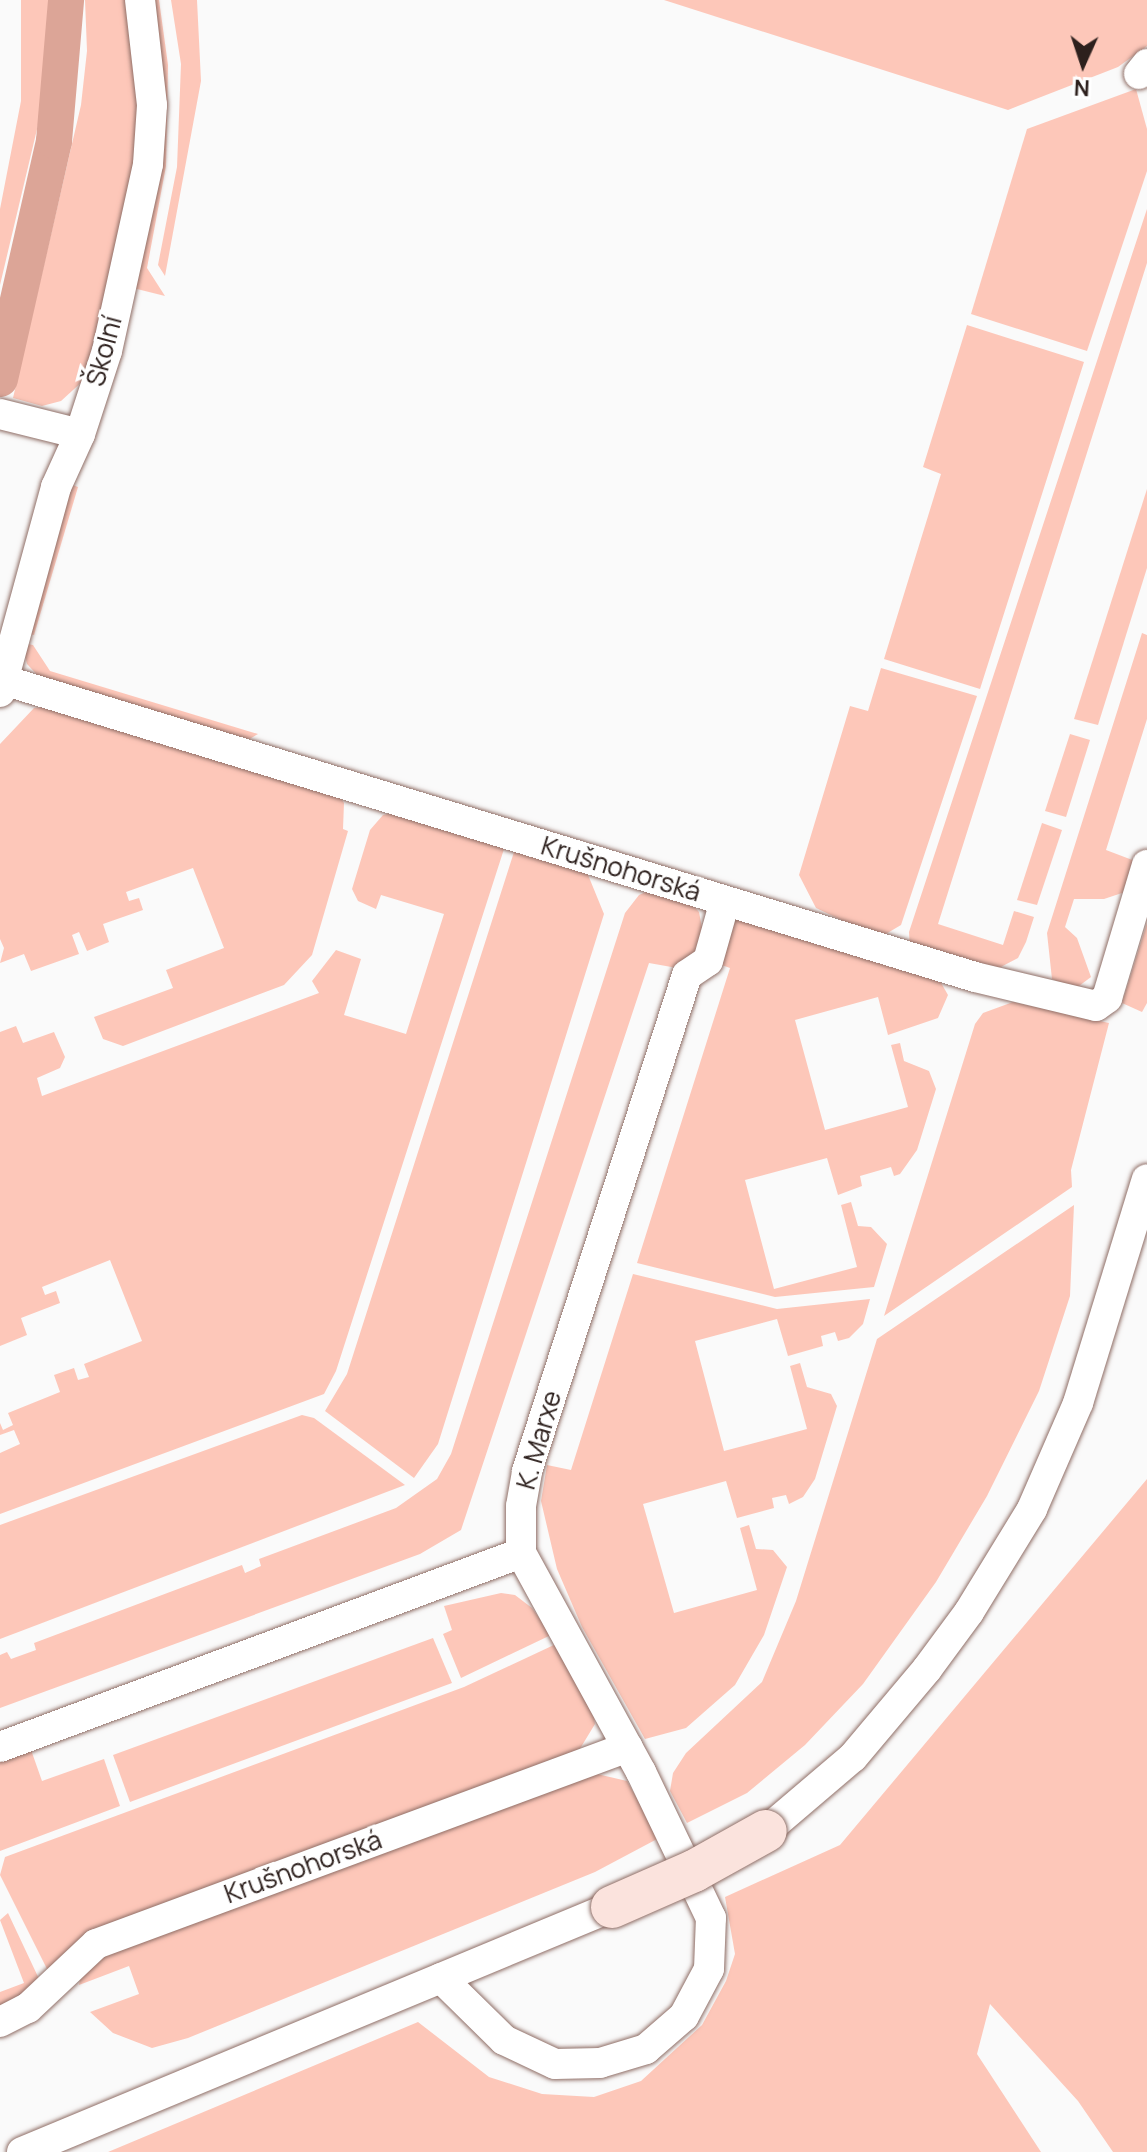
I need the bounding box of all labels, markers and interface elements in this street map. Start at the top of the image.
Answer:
north arrow [1043,24,1123,104]
text: N [1073,73,1090,103]
street label: Školní [80,312,128,390]
street label: Krušnohorská [537,830,705,908]
street label: K. Marxe [510,1387,568,1493]
street label: Krušnohorská [220,1824,386,1910]

